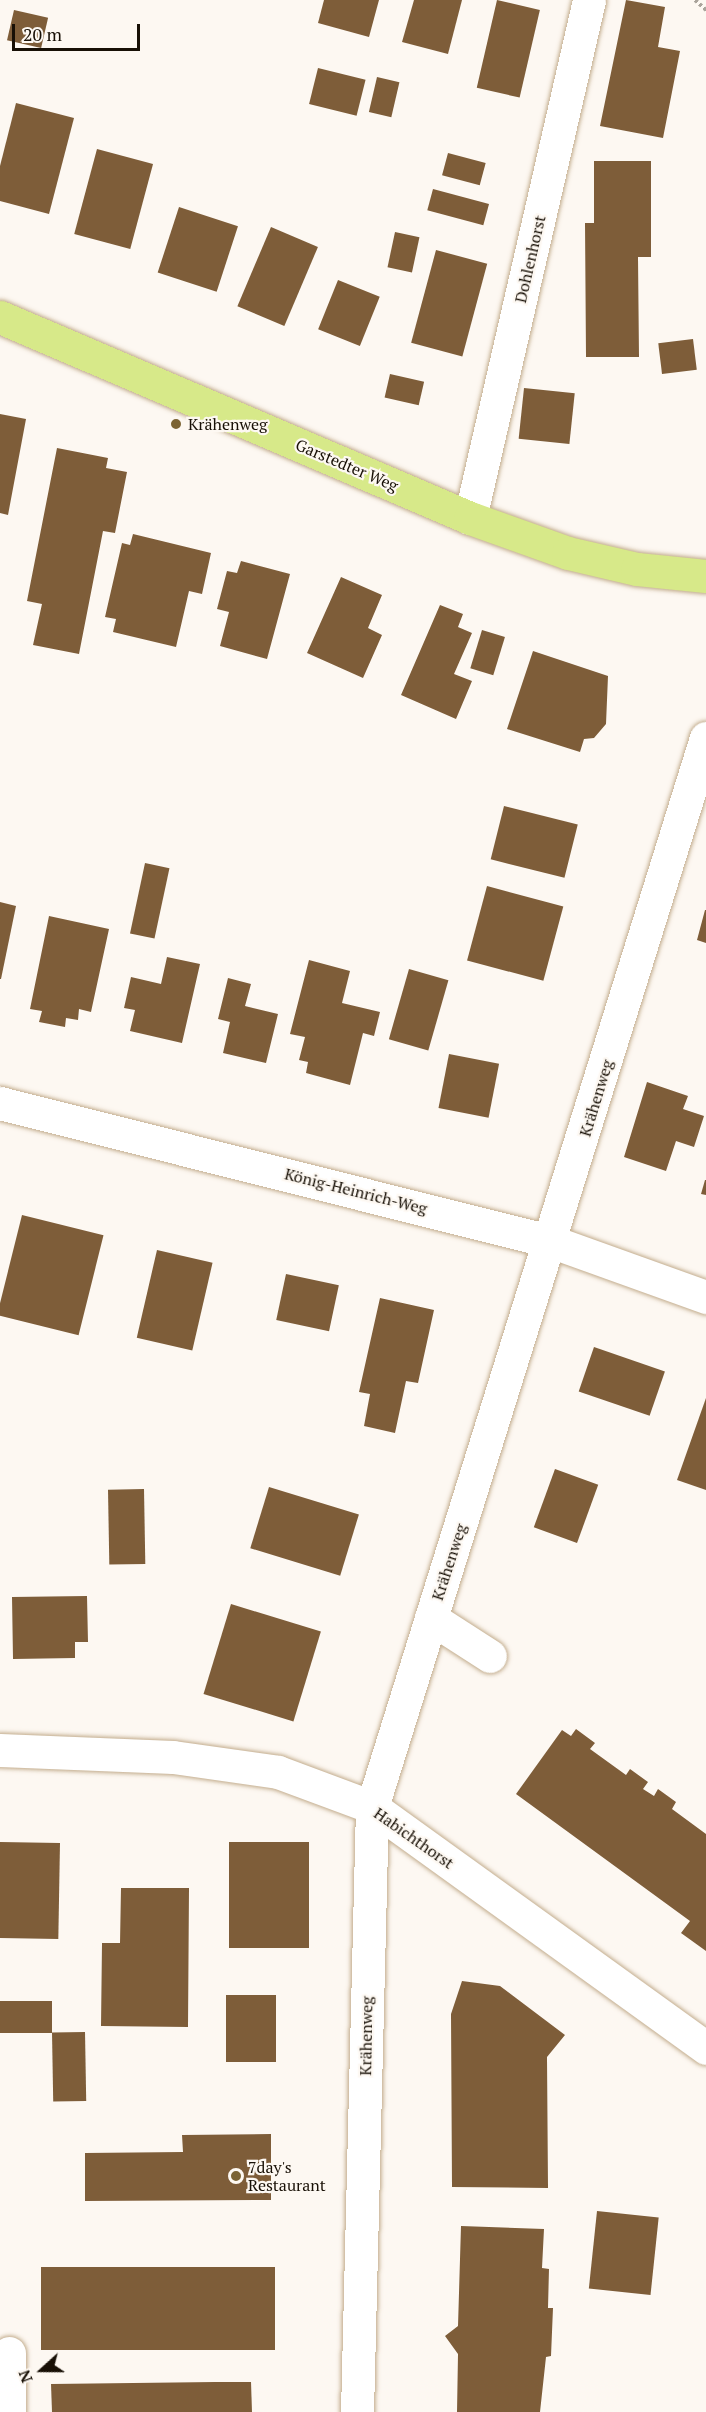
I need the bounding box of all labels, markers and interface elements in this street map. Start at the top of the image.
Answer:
scale bar [15,12,142,50]
text: 20 m [23,22,62,46]
street label: Dohlenhorst [511,213,549,305]
place label: Krähenweg [188,414,267,434]
marker: Krähenweg [169,417,183,431]
street label: Garstedter Weg [293,435,401,495]
street label: Krähenweg [575,1057,617,1139]
street label: König-Heinrich-Weg [283,1164,429,1218]
street label: Krähenweg [428,1521,470,1603]
street label: Habichthorst [370,1803,458,1873]
street label: Krähenweg [356,1996,376,2076]
place label: 7day's Restaurant [248,2157,326,2195]
marker: 7day's Restaurant [229,2169,243,2183]
north arrow [12,2340,72,2400]
text: N [13,2367,38,2386]

